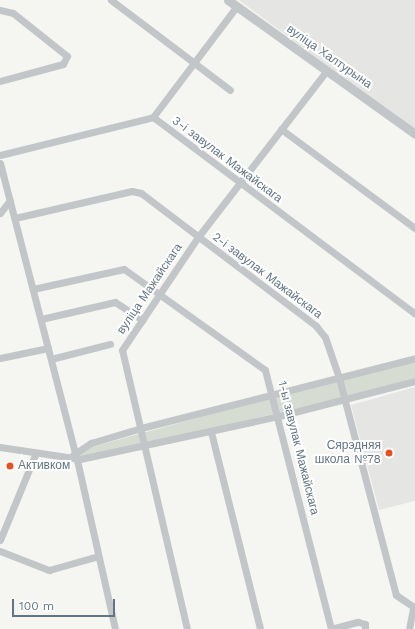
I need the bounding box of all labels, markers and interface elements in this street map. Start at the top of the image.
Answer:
street label: вуліца Халтурына [284,22,374,92]
street label: 3-і завулак Мажайскага [169,114,285,206]
street label: 2-і завулак Мажайскага [209,230,325,322]
street label: вуліца Мажайскага [114,241,186,337]
street label: 1-ы завулак Мажайскага [274,379,322,517]
place label: Сярэдняя школа №78 [315,439,381,467]
marker: Сярэдняя школа №78 [384,448,394,458]
place label: Активком [18,459,70,473]
marker: Активком [5,461,15,471]
scale bar [14,591,117,617]
text: 100 m [19,599,54,613]

